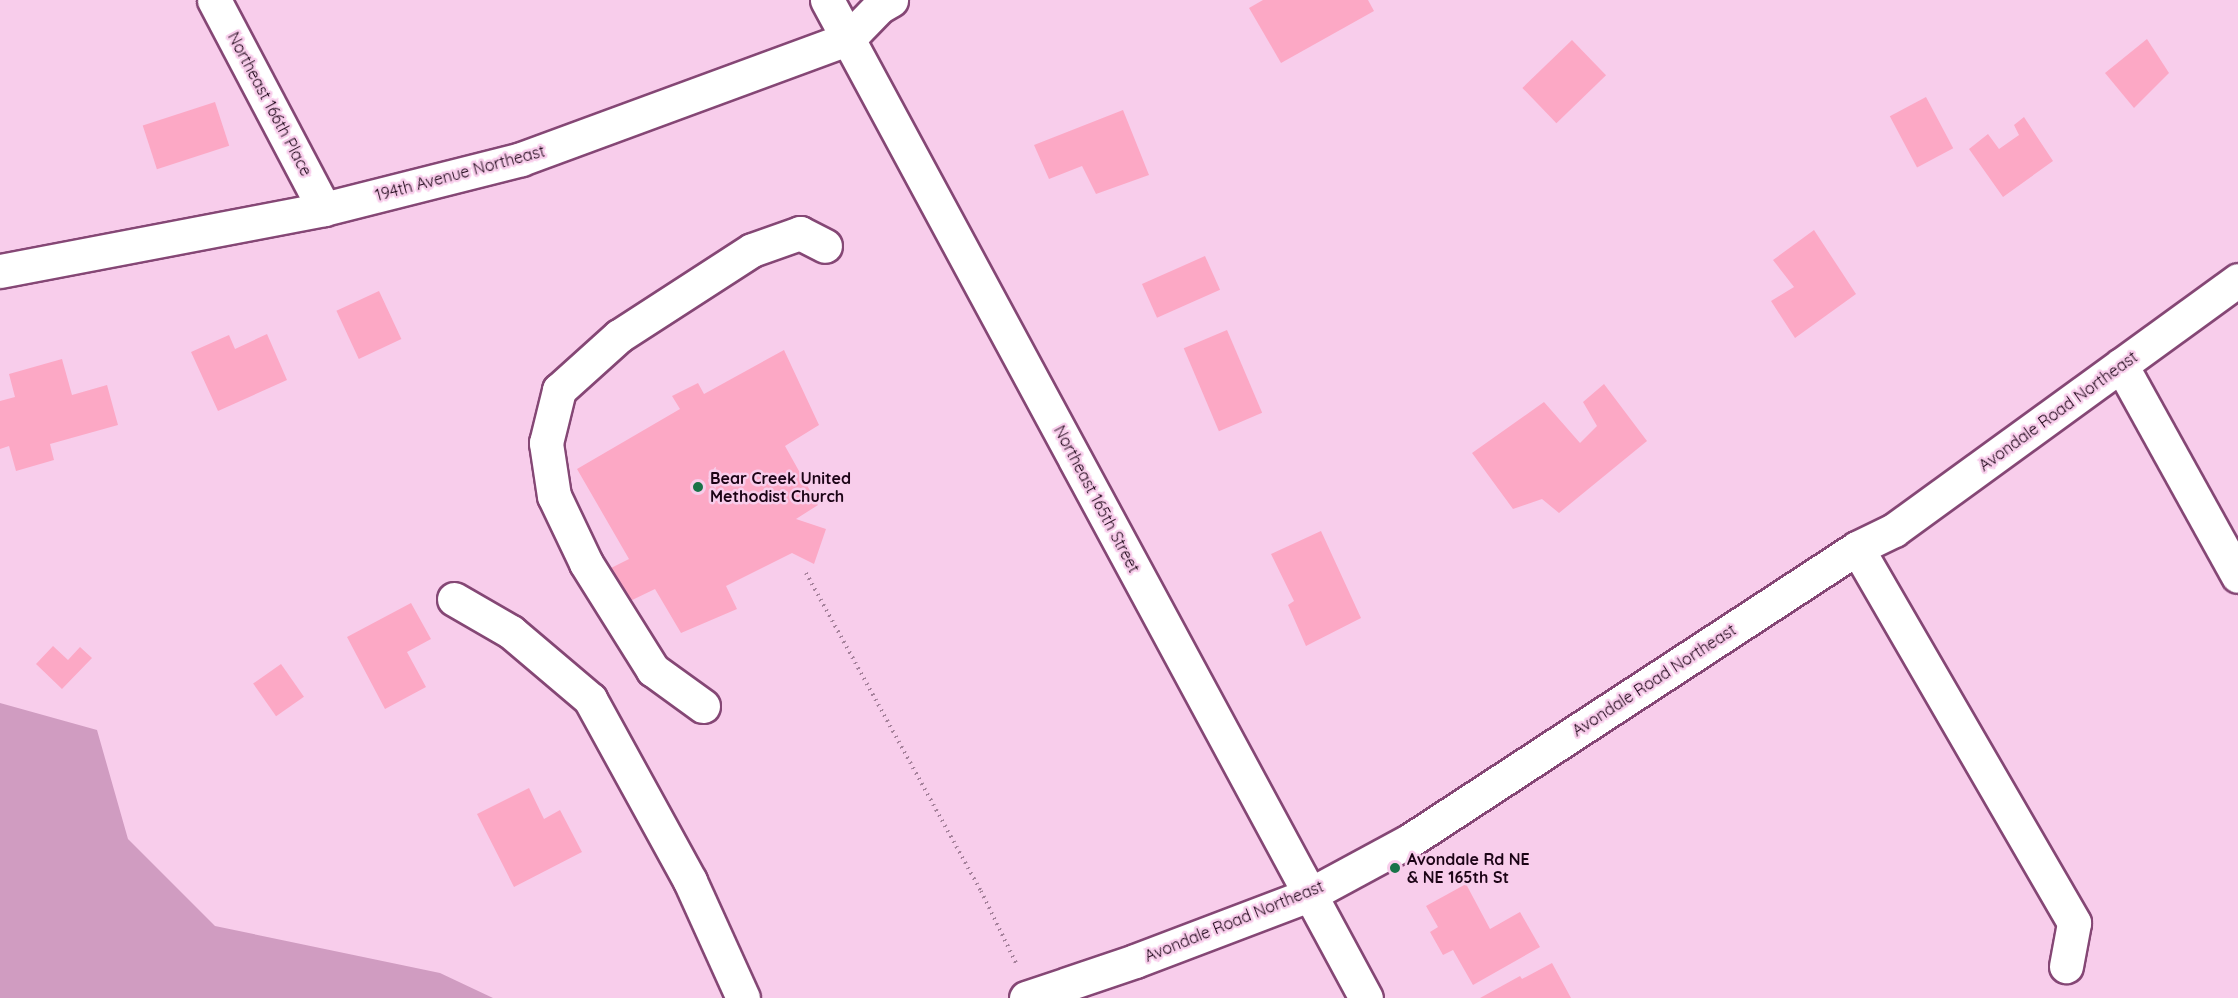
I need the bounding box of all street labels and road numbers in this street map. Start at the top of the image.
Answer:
street label: Northeast 166th Place [224,29,316,179]
street label: 194th Avenue Northeast [373,141,547,205]
street label: Avondale Road Northeast [1975,347,2141,475]
street label: Northeast 165th Street [1050,422,1144,576]
street label: Avondale Road Northeast [1569,620,1739,740]
street label: Avondale Road Northeast [1142,876,1326,966]

